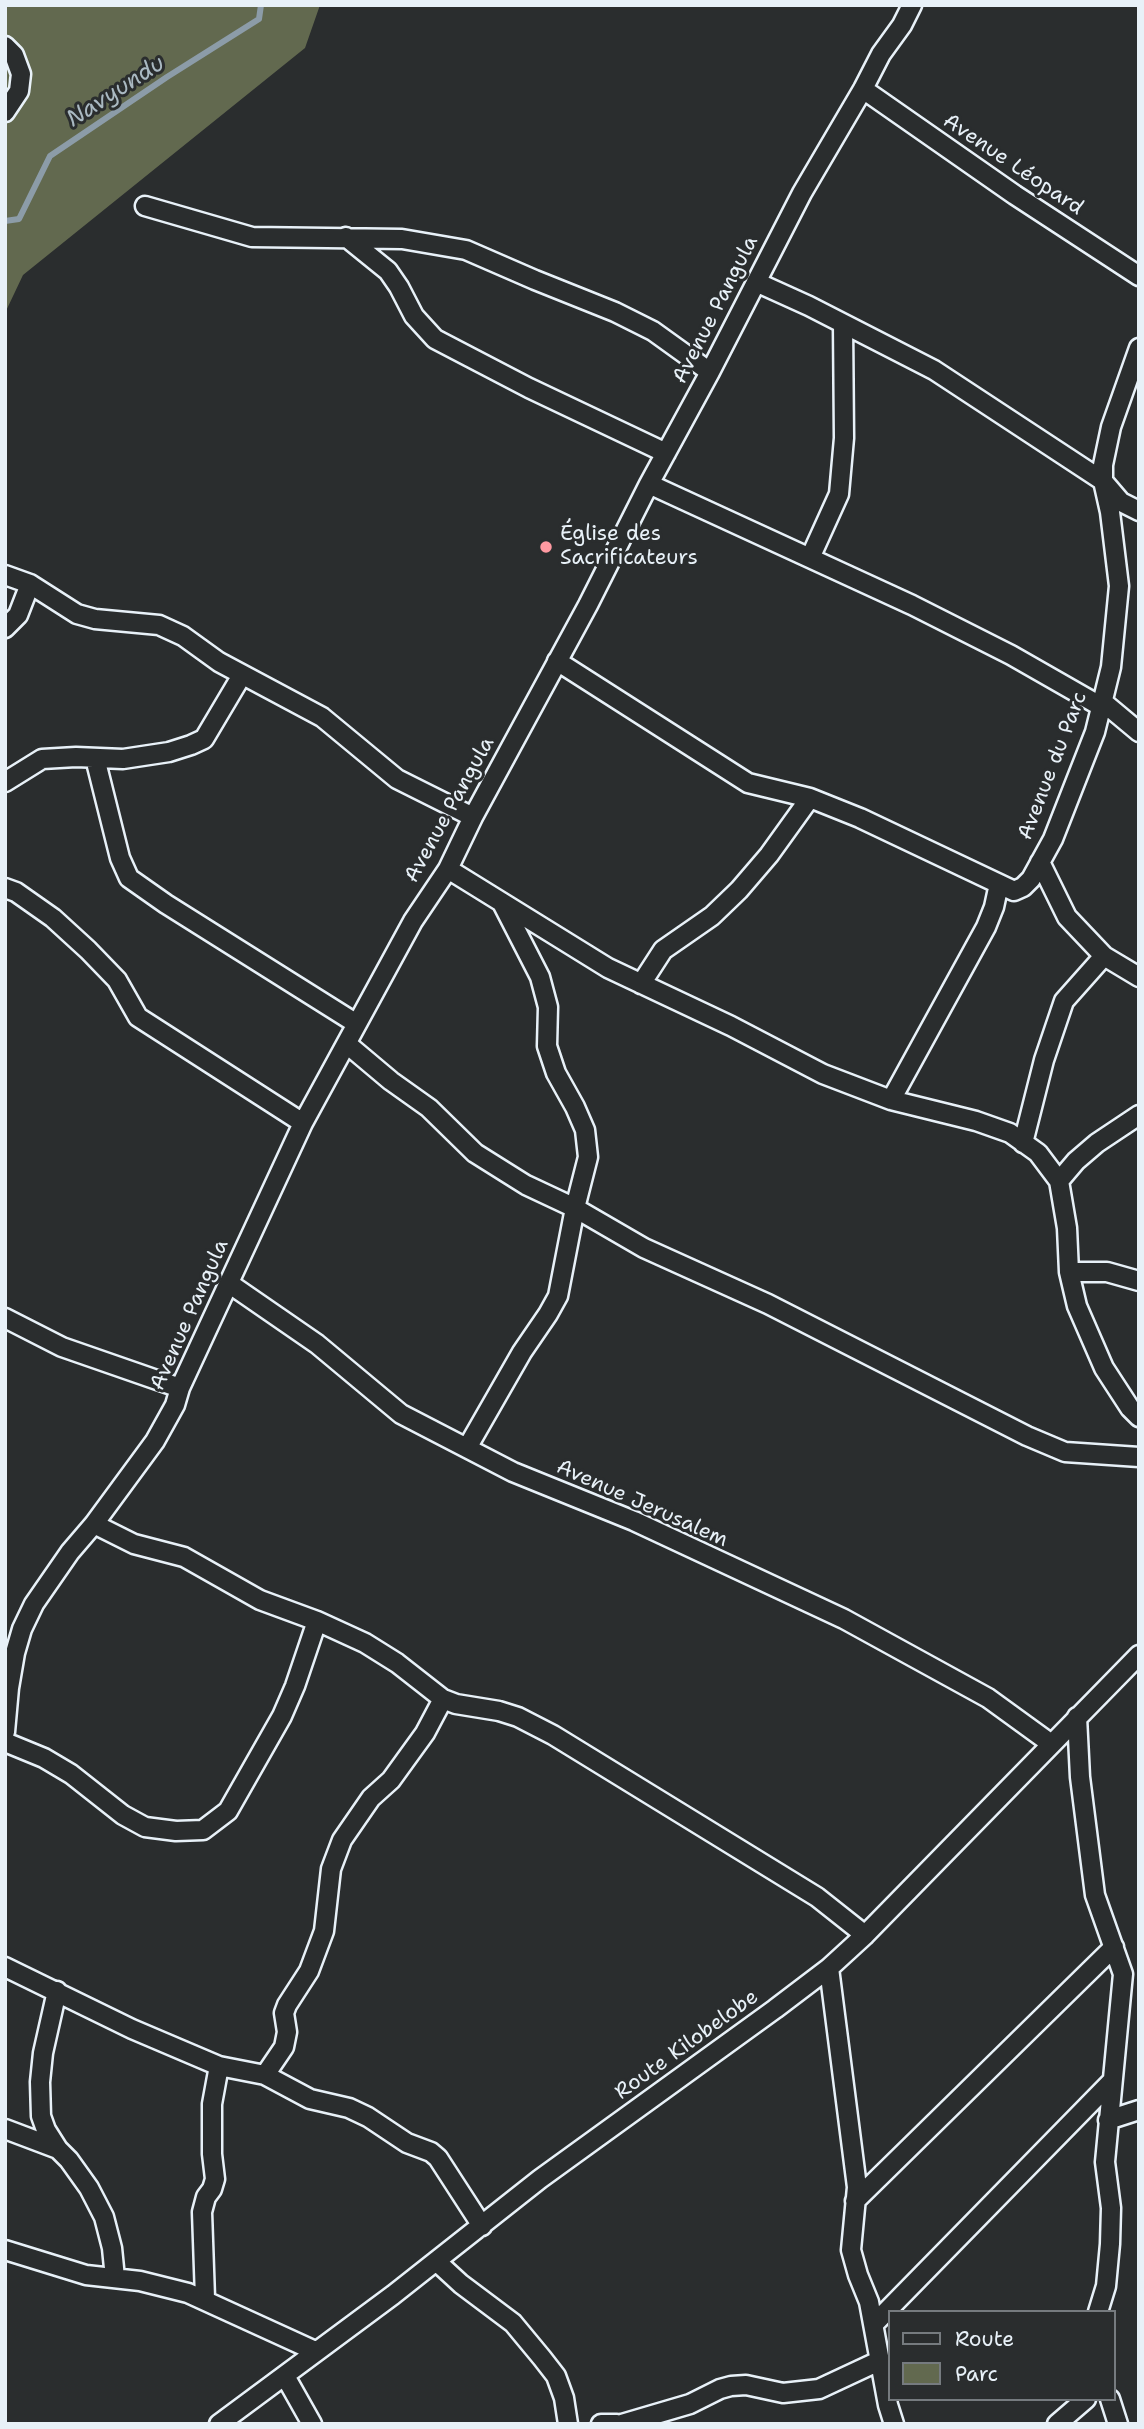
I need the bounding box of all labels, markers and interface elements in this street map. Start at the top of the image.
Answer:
water label: Navyundu [62,50,170,134]
street label: Avenue Léopard [938,109,1088,221]
street label: Avenue Pangula [668,232,764,388]
place label: Église des Sacrificateurs [560,522,698,572]
marker: Église des Sacrificateurs [538,539,554,555]
street label: Avenue du Parc [1013,688,1093,844]
street label: Avenue Pangula [400,733,500,887]
street label: Avenue Pangula [145,1236,235,1394]
street label: Avenue Jerusalem [552,1455,732,1553]
street label: Route Kilobelobe [610,1985,764,2105]
legend [888,2310,1116,2401]
text: Route [955,2325,1014,2353]
text: Parc [955,2360,998,2388]

